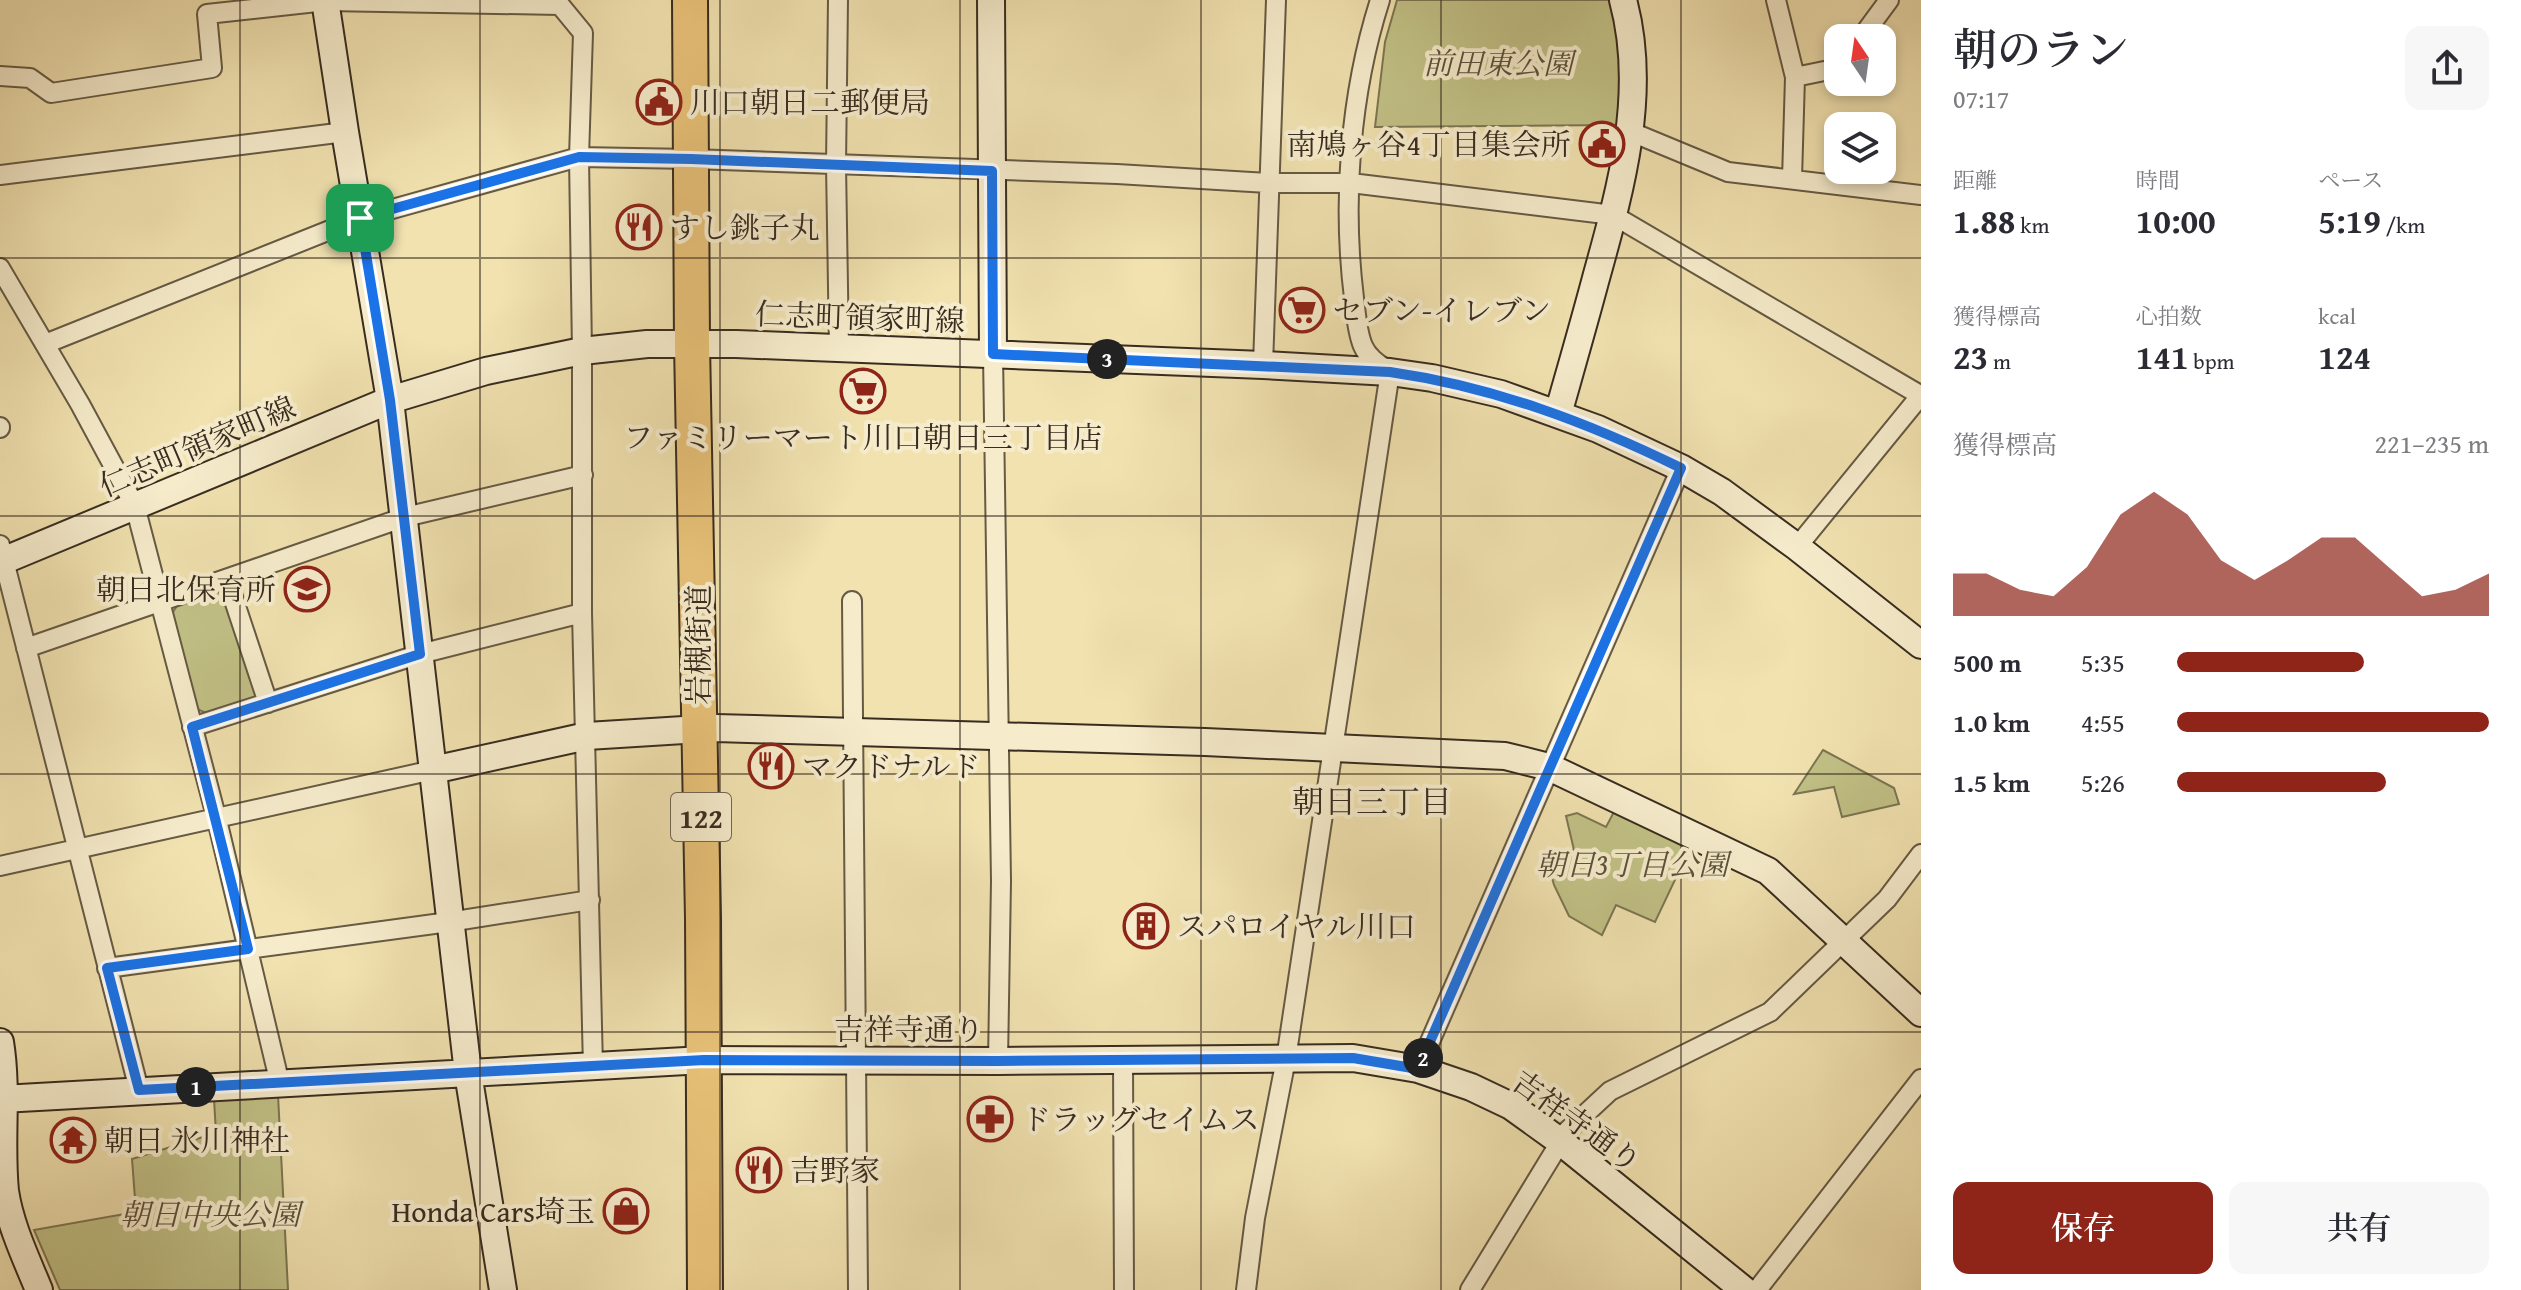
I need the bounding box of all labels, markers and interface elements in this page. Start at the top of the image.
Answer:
text: 朝のラン [1953,17,2129,81]
north arrow [1824,24,1896,96]
map controls [1824,24,1896,184]
button: share [2405,26,2489,110]
park label: 前田東公園 [1423,41,1578,85]
public building icon: 川口朝日二郵便局 [635,78,683,126]
text: 07:17 [1953,79,2009,118]
place label: 川口朝日二郵便局 [690,80,930,124]
button: layers [1824,112,1896,184]
public building icon: 南鳩ヶ谷4丁目集会所 [1578,120,1626,168]
place label: 南鳩ヶ谷4丁目集会所 [1287,122,1571,166]
text: 距離 [1953,164,1997,196]
text: 時間 [2136,164,2180,196]
text: ペース [2318,164,2383,196]
pin [326,184,394,252]
icon: arrive [338,196,382,240]
text: 1.88 [1953,196,2015,245]
text: 10:00 [2136,196,2216,245]
text: 5:19 [2318,196,2381,245]
restaurant icon: すし銚子丸 [615,203,663,251]
place label: すし銚子丸 [670,205,820,249]
text: km [2015,209,2049,241]
text: /km [2381,209,2425,241]
supermarket icon: セブン-イレブン [1278,286,1326,334]
place label: セブン-イレブン [1333,288,1551,332]
street label: 仁志町領家町線 [754,291,966,343]
text: 獲得標高 [1953,300,2041,332]
text: 心拍数 [2136,300,2202,332]
text: kcal [2318,300,2356,332]
text: 23 [1953,332,1988,381]
text: 141 [2136,332,2189,381]
text: 124 [2318,332,2371,381]
pin: 3 [1087,339,1127,379]
text: 3 [1101,343,1113,375]
text: m [1988,345,2011,377]
text: bpm [2189,345,2235,377]
supermarket icon: ファミリーマート川口朝日三丁目店 [839,367,887,415]
street label: 仁志町領家町線 [92,385,302,507]
place label: ファミリーマート川口朝日三丁目店 [623,415,1103,459]
text: 221–235 m [2375,424,2489,463]
text: 獲得標高 [1953,425,2057,464]
school or university icon: 朝日北保育所 [283,565,331,613]
place label: 朝日北保育所 [96,567,276,611]
street label: 岩槻街道 [676,585,720,705]
text: 500 m [1953,643,2021,682]
text: 5:35 [2081,643,2125,682]
text: 1.0 km [1953,703,2030,742]
text: 4:55 [2081,703,2125,742]
restaurant icon: マクドナルド [747,742,795,790]
place label: マクドナルド [802,744,981,788]
text: 1.5 km [1953,763,2030,802]
text: 5:26 [2081,763,2125,802]
district label: 朝日三丁目 [1292,778,1452,825]
road number: 122 [671,793,731,841]
park label: 朝日3丁目公園 [1536,842,1733,886]
building icon: スパロイヤル川口 [1122,902,1170,950]
place label: スパロイヤル川口 [1177,904,1416,948]
street label: 吉祥寺通り [834,1007,984,1051]
pin: 2 [1403,1038,1443,1078]
text: 2 [1417,1042,1429,1074]
street label: 吉祥寺通り [1503,1059,1651,1183]
pin: 1 [176,1067,216,1107]
text: 1 [190,1071,202,1103]
pharmacy icon: ドラッグセイムス [966,1095,1014,1143]
place label: ドラッグセイムス [1021,1097,1260,1141]
temple icon: 朝日 氷川神社 [49,1116,97,1164]
place label: 朝日 氷川神社 [104,1118,291,1162]
restaurant icon: 吉野家 [735,1146,783,1194]
place label: 吉野家 [790,1148,880,1192]
button: 保存 [1953,1182,2213,1274]
button: 共有 [2229,1182,2489,1274]
shop icon: Honda Cars埼玉 [602,1187,650,1235]
place label: Honda Cars埼玉 [391,1189,595,1233]
park label: 朝日中央公園 [120,1192,305,1236]

